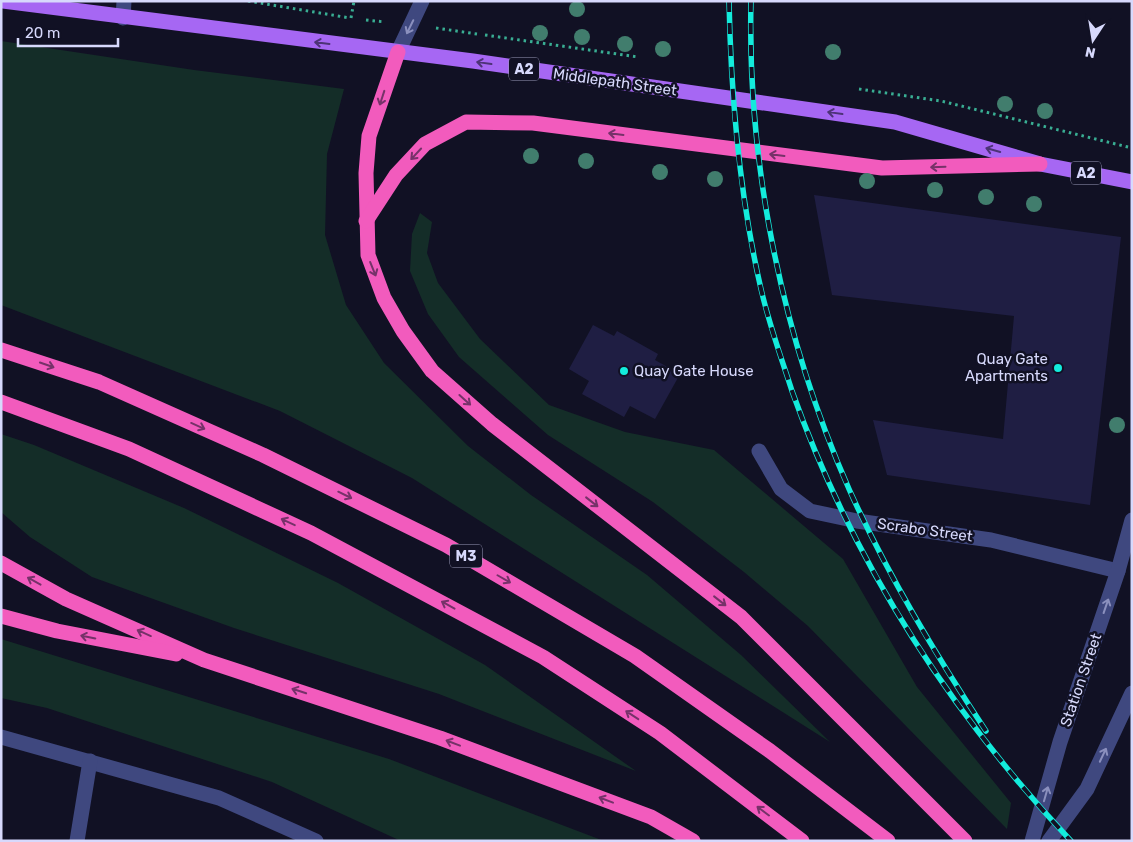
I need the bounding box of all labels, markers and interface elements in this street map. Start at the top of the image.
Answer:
scale bar [18,15,118,47]
north arrow [1068,15,1118,65]
one-way arrow [405,19,414,34]
text: 20 m [25,24,60,42]
one-way arrow [315,38,331,48]
text: N [1084,43,1097,62]
one-way arrow [476,58,492,68]
road number: A2 [509,58,539,80]
street label: Middlepath Street [552,64,678,100]
one-way arrow [377,90,386,106]
one-way arrow [827,108,843,118]
one-way arrow [608,129,624,139]
one-way arrow [985,145,1001,155]
one-way arrow [410,148,421,161]
one-way arrow [769,150,785,160]
one-way arrow [931,162,947,171]
road number: A2 [1071,162,1101,184]
one-way arrow [369,261,378,276]
place label: Quay Gate Apartments [965,350,1048,385]
one-way arrow [39,361,55,371]
place label: Quay Gate House [634,362,754,380]
marker: Quay Gate Apartments [1052,362,1064,374]
marker: Quay Gate House [618,365,630,377]
one-way arrow [458,395,471,406]
one-way arrow [190,422,205,432]
one-way arrow [337,491,352,500]
one-way arrow [585,497,599,507]
street label: Scrabo Street [876,514,974,546]
one-way arrow [281,517,296,527]
road number: M3 [450,544,482,568]
one-way arrow [497,574,511,584]
one-way arrow [27,576,41,586]
one-way arrow [713,596,726,607]
one-way arrow [441,599,456,609]
one-way arrow [1102,599,1111,614]
one-way arrow [137,628,152,638]
street label: Station Street [1057,631,1105,729]
one-way arrow [80,632,96,641]
one-way arrow [292,686,308,696]
one-way arrow [625,710,639,720]
one-way arrow [446,738,462,747]
one-way arrow [1099,748,1108,763]
one-way arrow [1041,786,1051,802]
one-way arrow [598,795,614,804]
one-way arrow [757,806,770,817]

